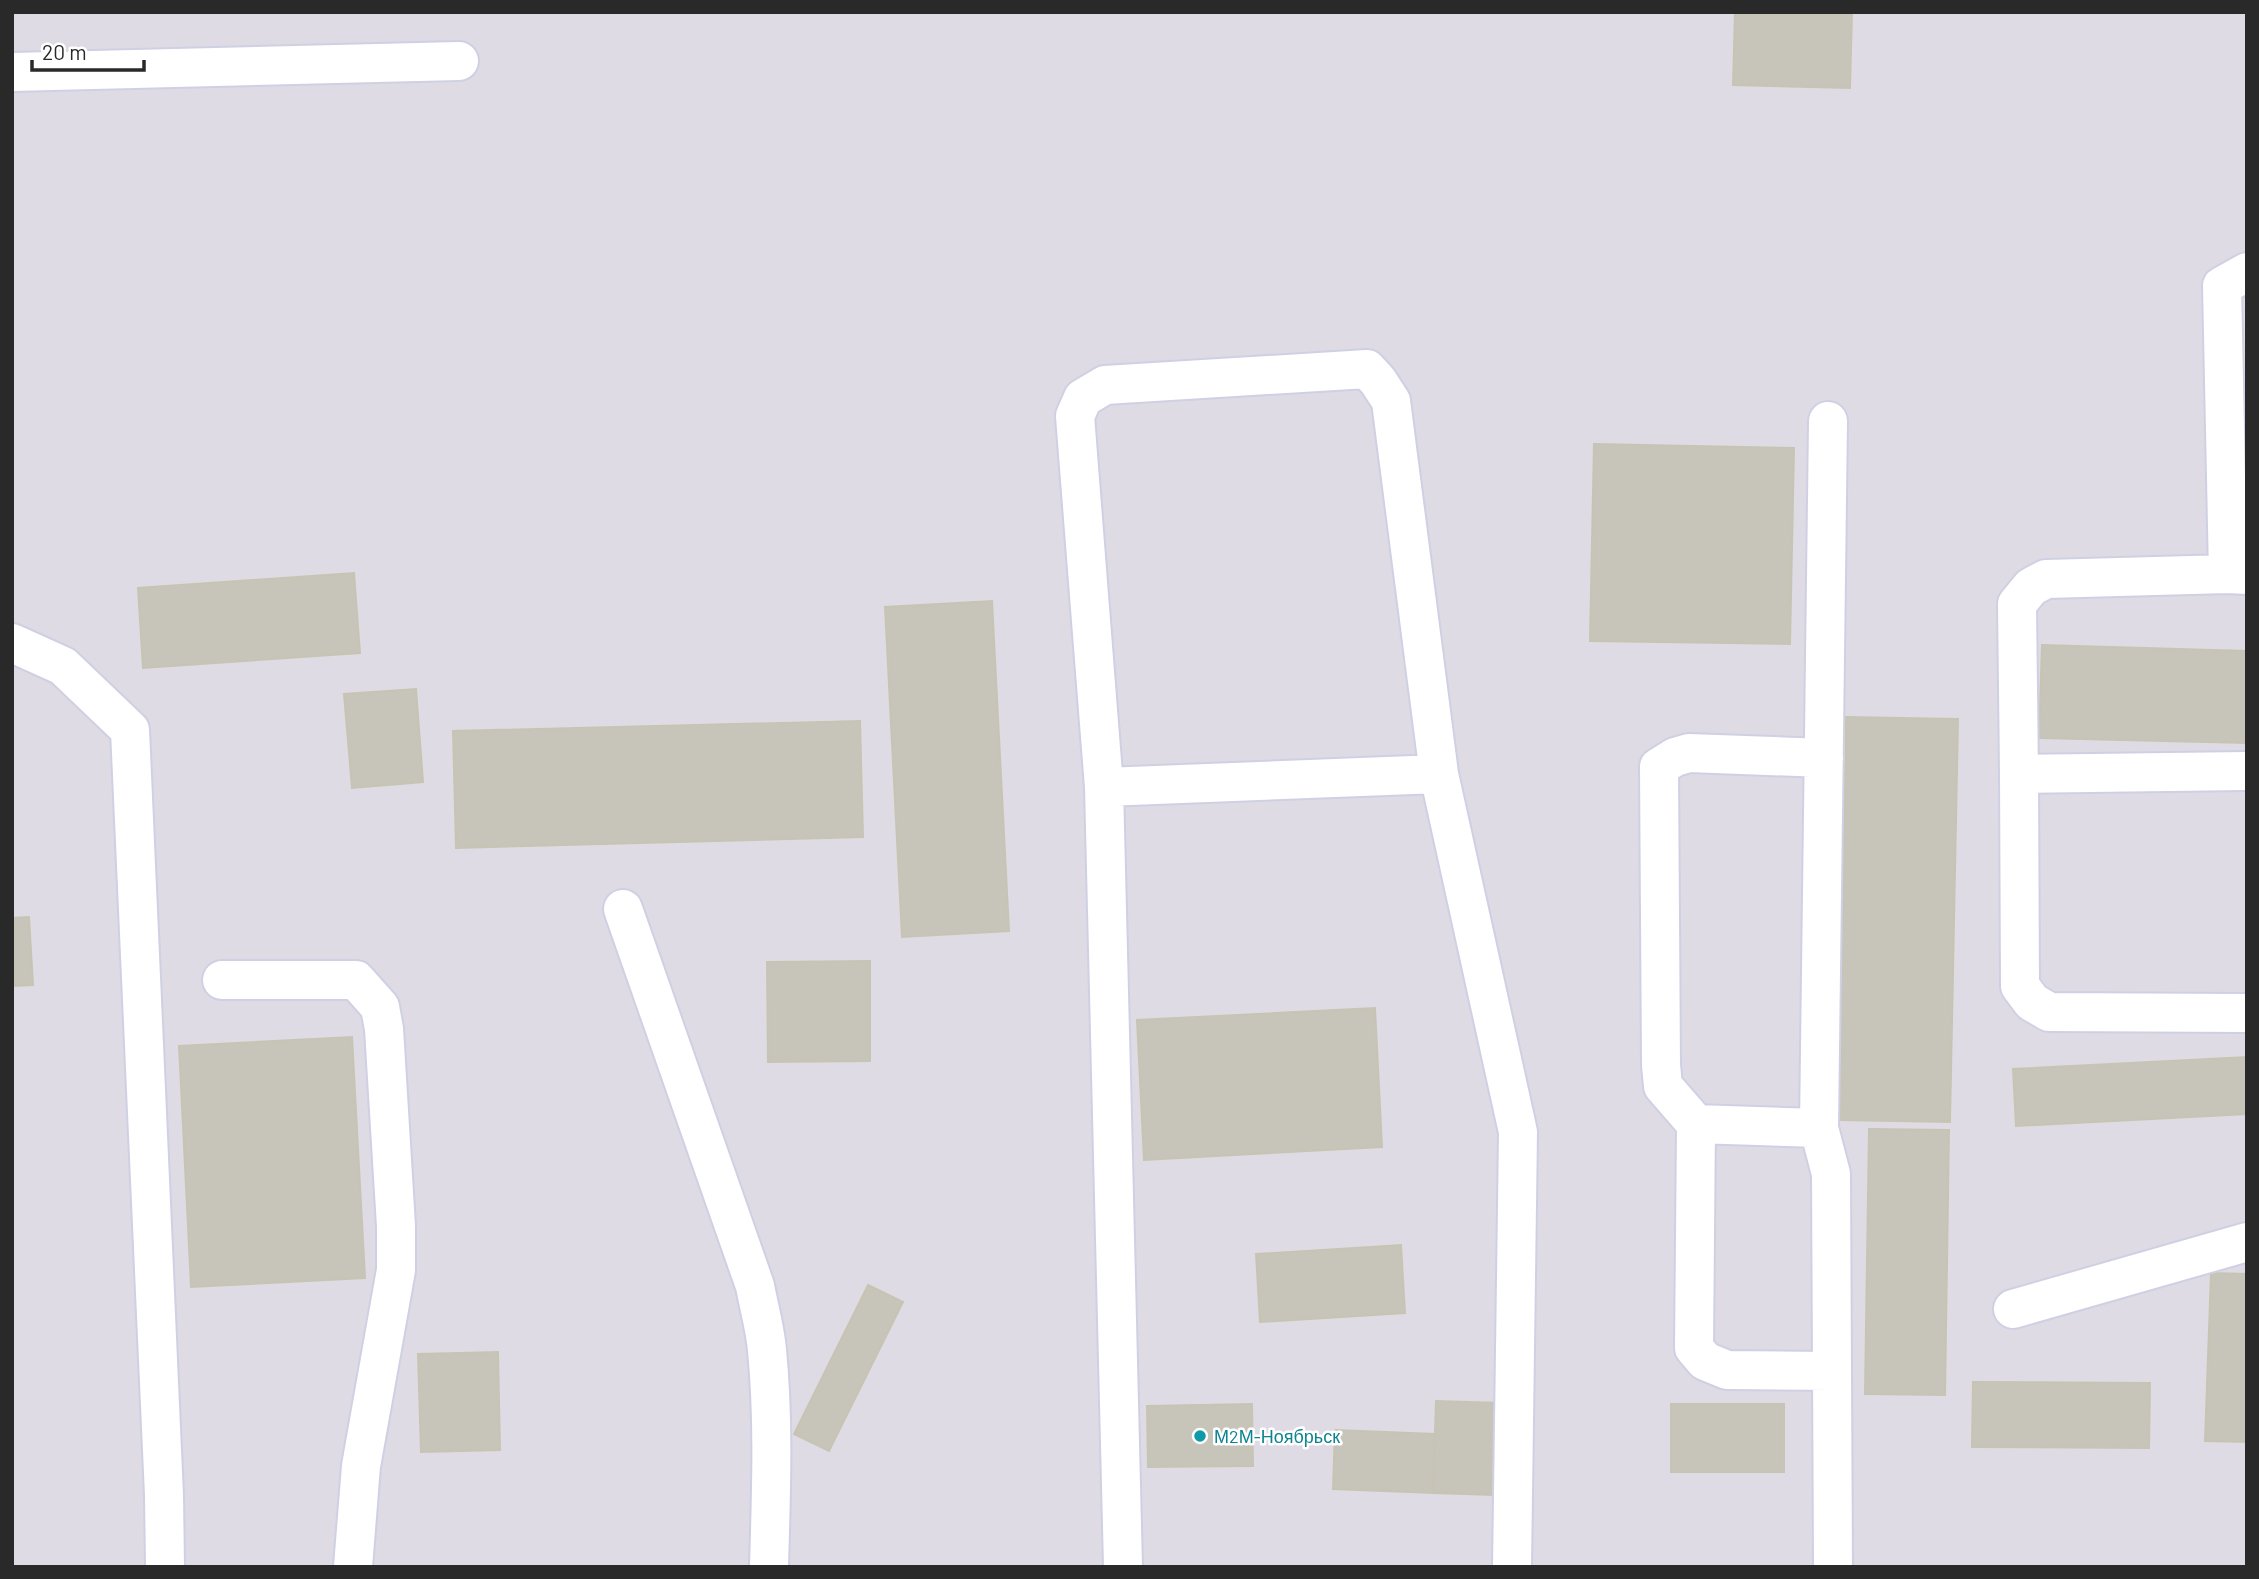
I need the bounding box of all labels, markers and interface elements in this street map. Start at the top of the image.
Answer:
scale bar [32,28,144,72]
text: 20 m [42,39,87,64]
place label: М2М-Ноябрьск [1214,1425,1340,1447]
marker: М2М-Ноябрьск [1192,1428,1208,1444]

